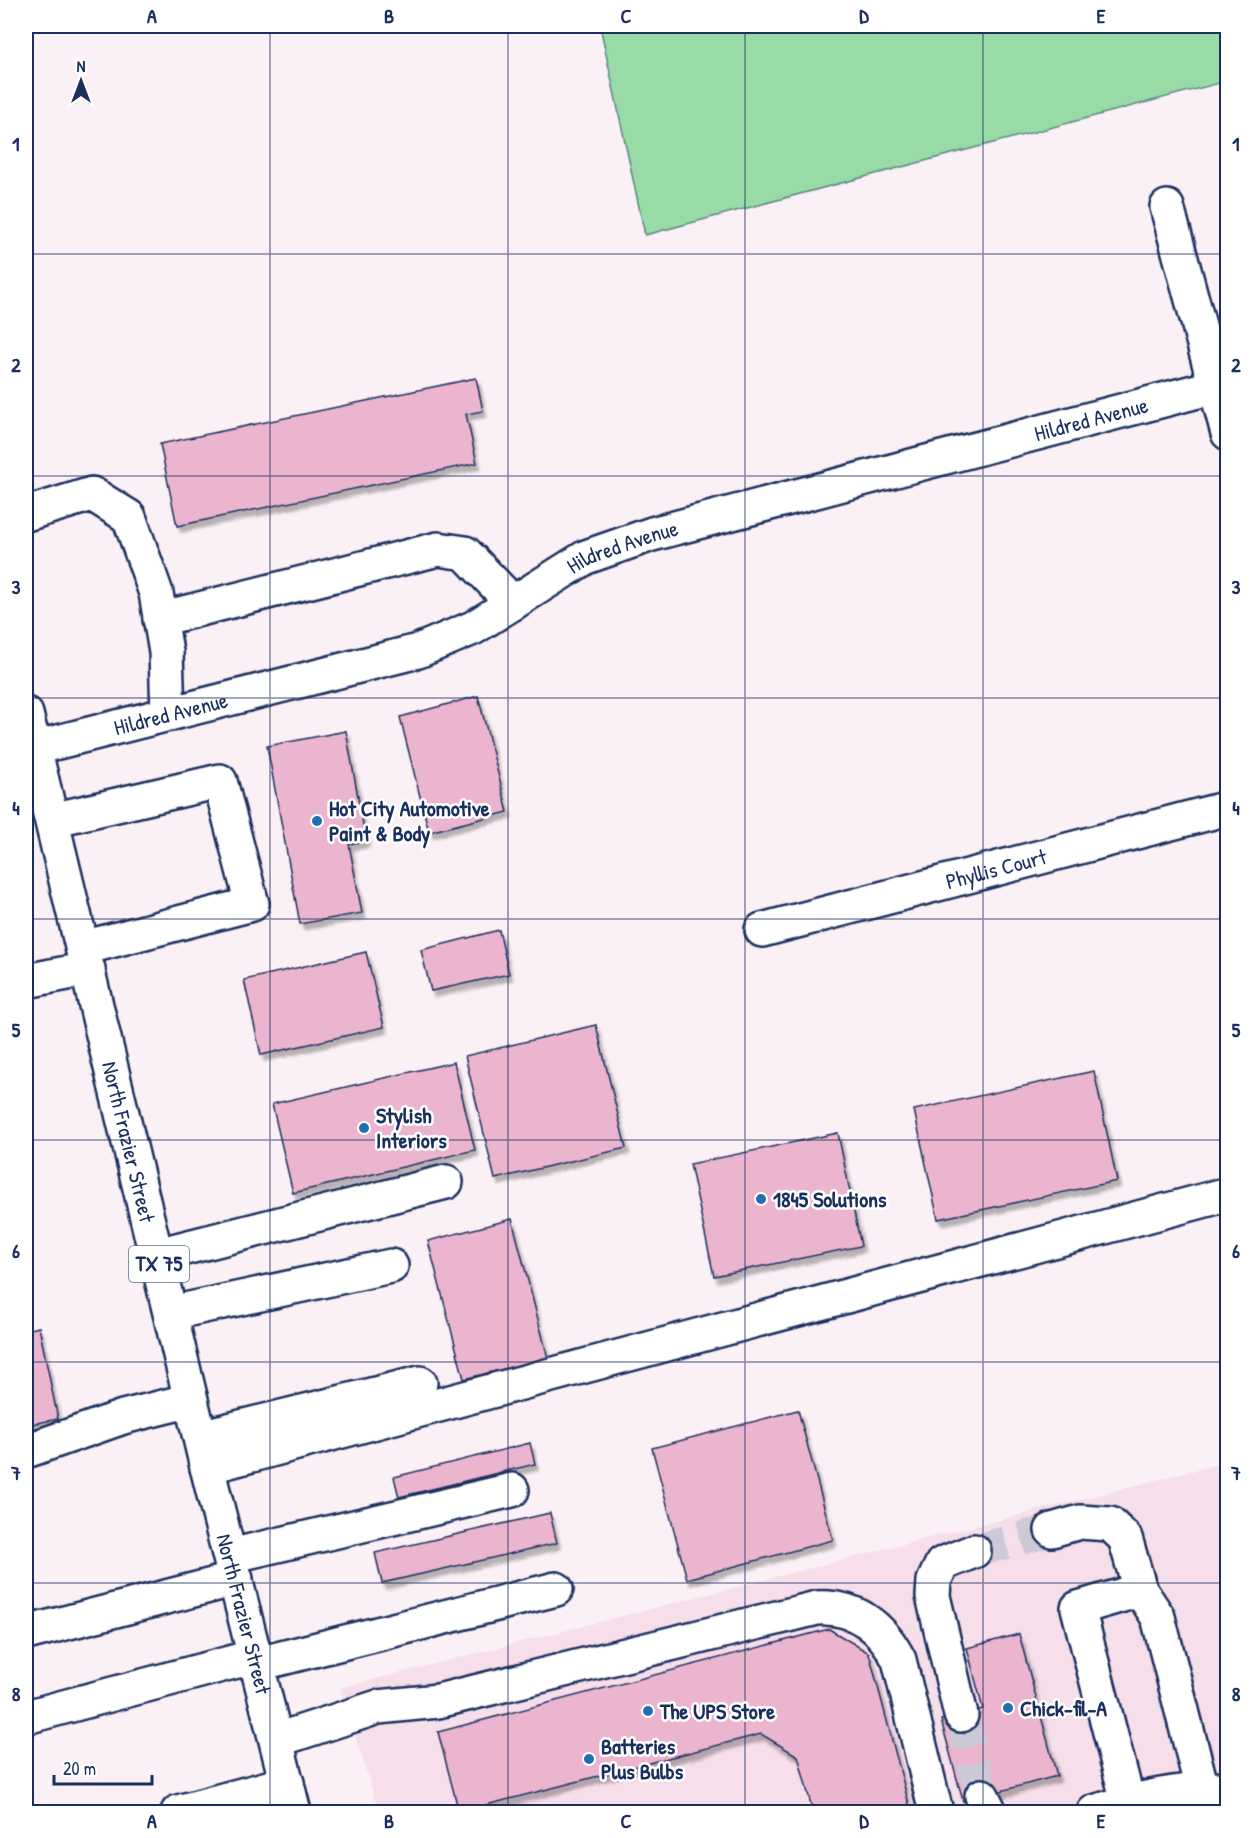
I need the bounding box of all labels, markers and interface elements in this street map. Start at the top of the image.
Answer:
text: A [147,2,157,29]
text: B [384,2,394,29]
text: C [621,2,632,29]
text: D [859,2,869,29]
text: E [1097,2,1106,29]
north arrow [51,51,111,111]
text: N [77,55,86,77]
text: 1 [12,130,20,157]
text: 1 [1232,130,1240,157]
text: 2 [11,351,21,378]
text: 2 [1231,351,1241,378]
street label: Hildred Avenue [1031,390,1151,448]
street label: Hildred Avenue [561,513,681,581]
text: 3 [12,573,21,600]
text: 3 [1232,573,1241,600]
street label: Hildred Avenue [111,685,231,742]
place label: Hot City Automotive Paint & Body [329,793,490,849]
text: 4 [12,794,20,821]
text: 4 [1232,794,1240,821]
marker: Hot City Automotive Paint & Body [310,814,324,828]
street label: Phyllis Court [943,841,1050,896]
text: 5 [12,1016,21,1043]
text: 5 [1232,1016,1241,1043]
street label: North Frazier Street [95,1058,163,1226]
place label: Stylish Interiors [376,1100,447,1155]
marker: Stylish Interiors [357,1121,371,1135]
place label: 1845 Solutions [773,1184,887,1214]
marker: 1845 Solutions [754,1192,768,1206]
text: 6 [12,1237,20,1264]
text: 6 [1232,1237,1240,1264]
road number: TX 75 [129,1246,189,1282]
text: 7 [10,1459,21,1486]
text: 7 [1230,1459,1241,1486]
street label: North Frazier Street [209,1531,279,1698]
text: 8 [12,1680,21,1707]
text: 8 [1232,1680,1241,1707]
place label: Chick-fil-A [1020,1693,1107,1723]
place label: The UPS Store [659,1696,775,1726]
marker: Chick-fil-A [1001,1701,1015,1715]
marker: The UPS Store [641,1704,655,1718]
place label: Batteries Plus Bulbs [601,1731,684,1786]
scale bar [54,1748,152,1786]
marker: Batteries Plus Bulbs [582,1752,596,1766]
text: 20 m [63,1756,96,1781]
text: A [147,1807,157,1834]
text: B [384,1807,394,1834]
text: C [621,1807,632,1834]
text: D [859,1807,869,1834]
text: E [1097,1807,1106,1834]

